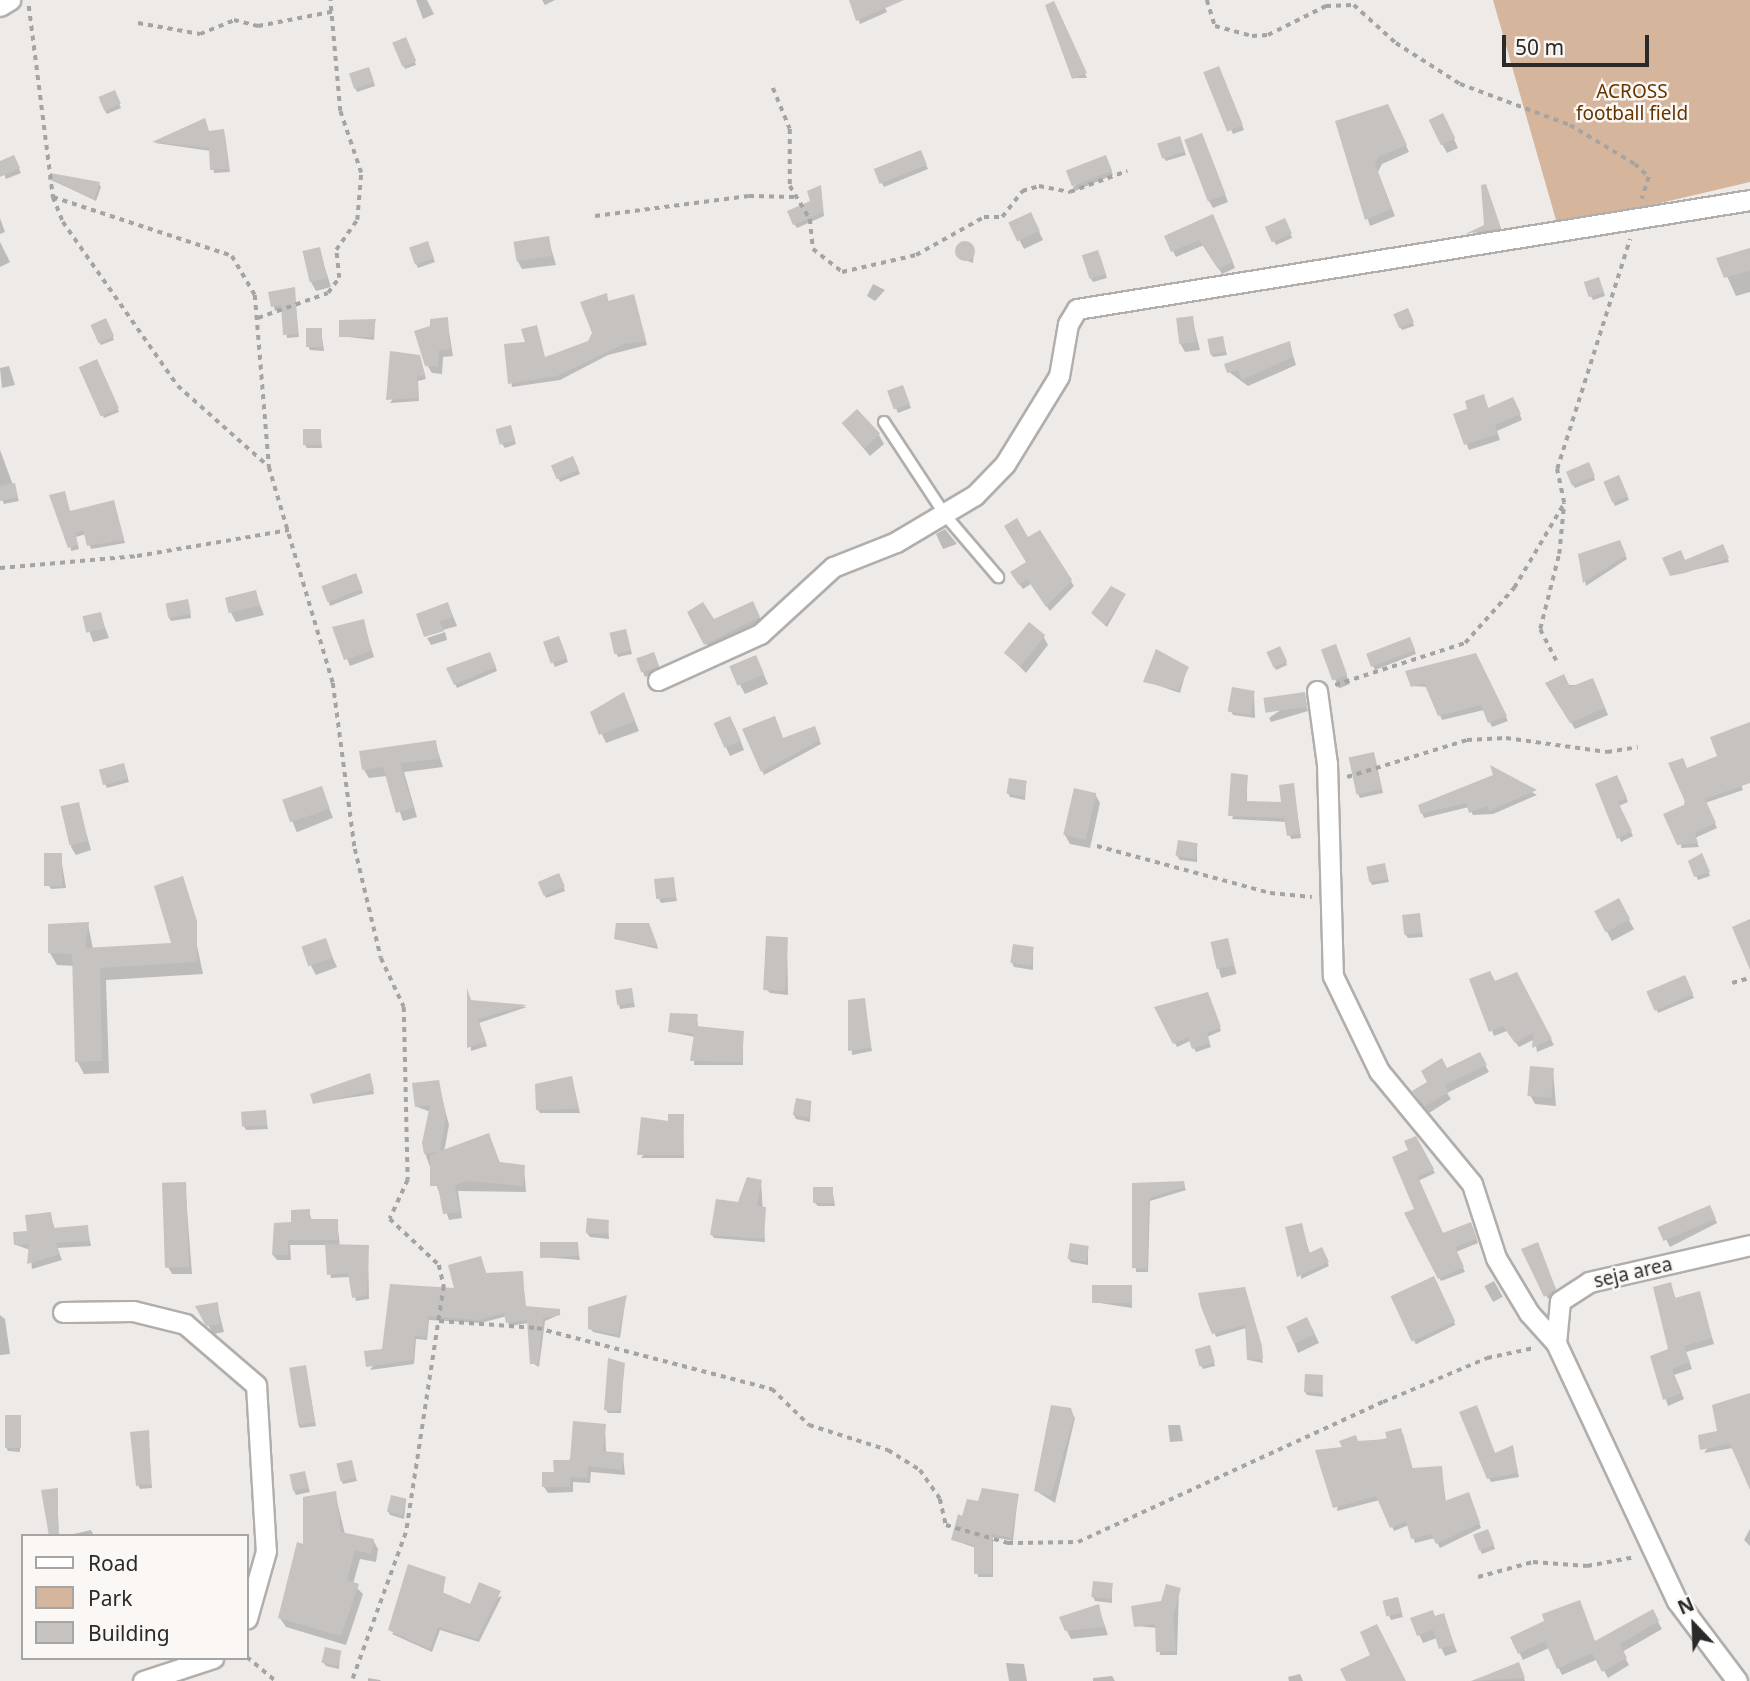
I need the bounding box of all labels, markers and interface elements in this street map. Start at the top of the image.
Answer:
scale bar [1505,21,1652,65]
text: 50 m [1515,33,1564,61]
park label: ACROSS football field [1576,81,1688,125]
street label: seja area [1592,1253,1674,1293]
legend [21,1534,248,1660]
text: Road [88,1549,138,1577]
text: Park [88,1584,132,1612]
north arrow [1659,1590,1729,1660]
text: N [1674,1591,1698,1621]
text: Building [88,1619,170,1647]

